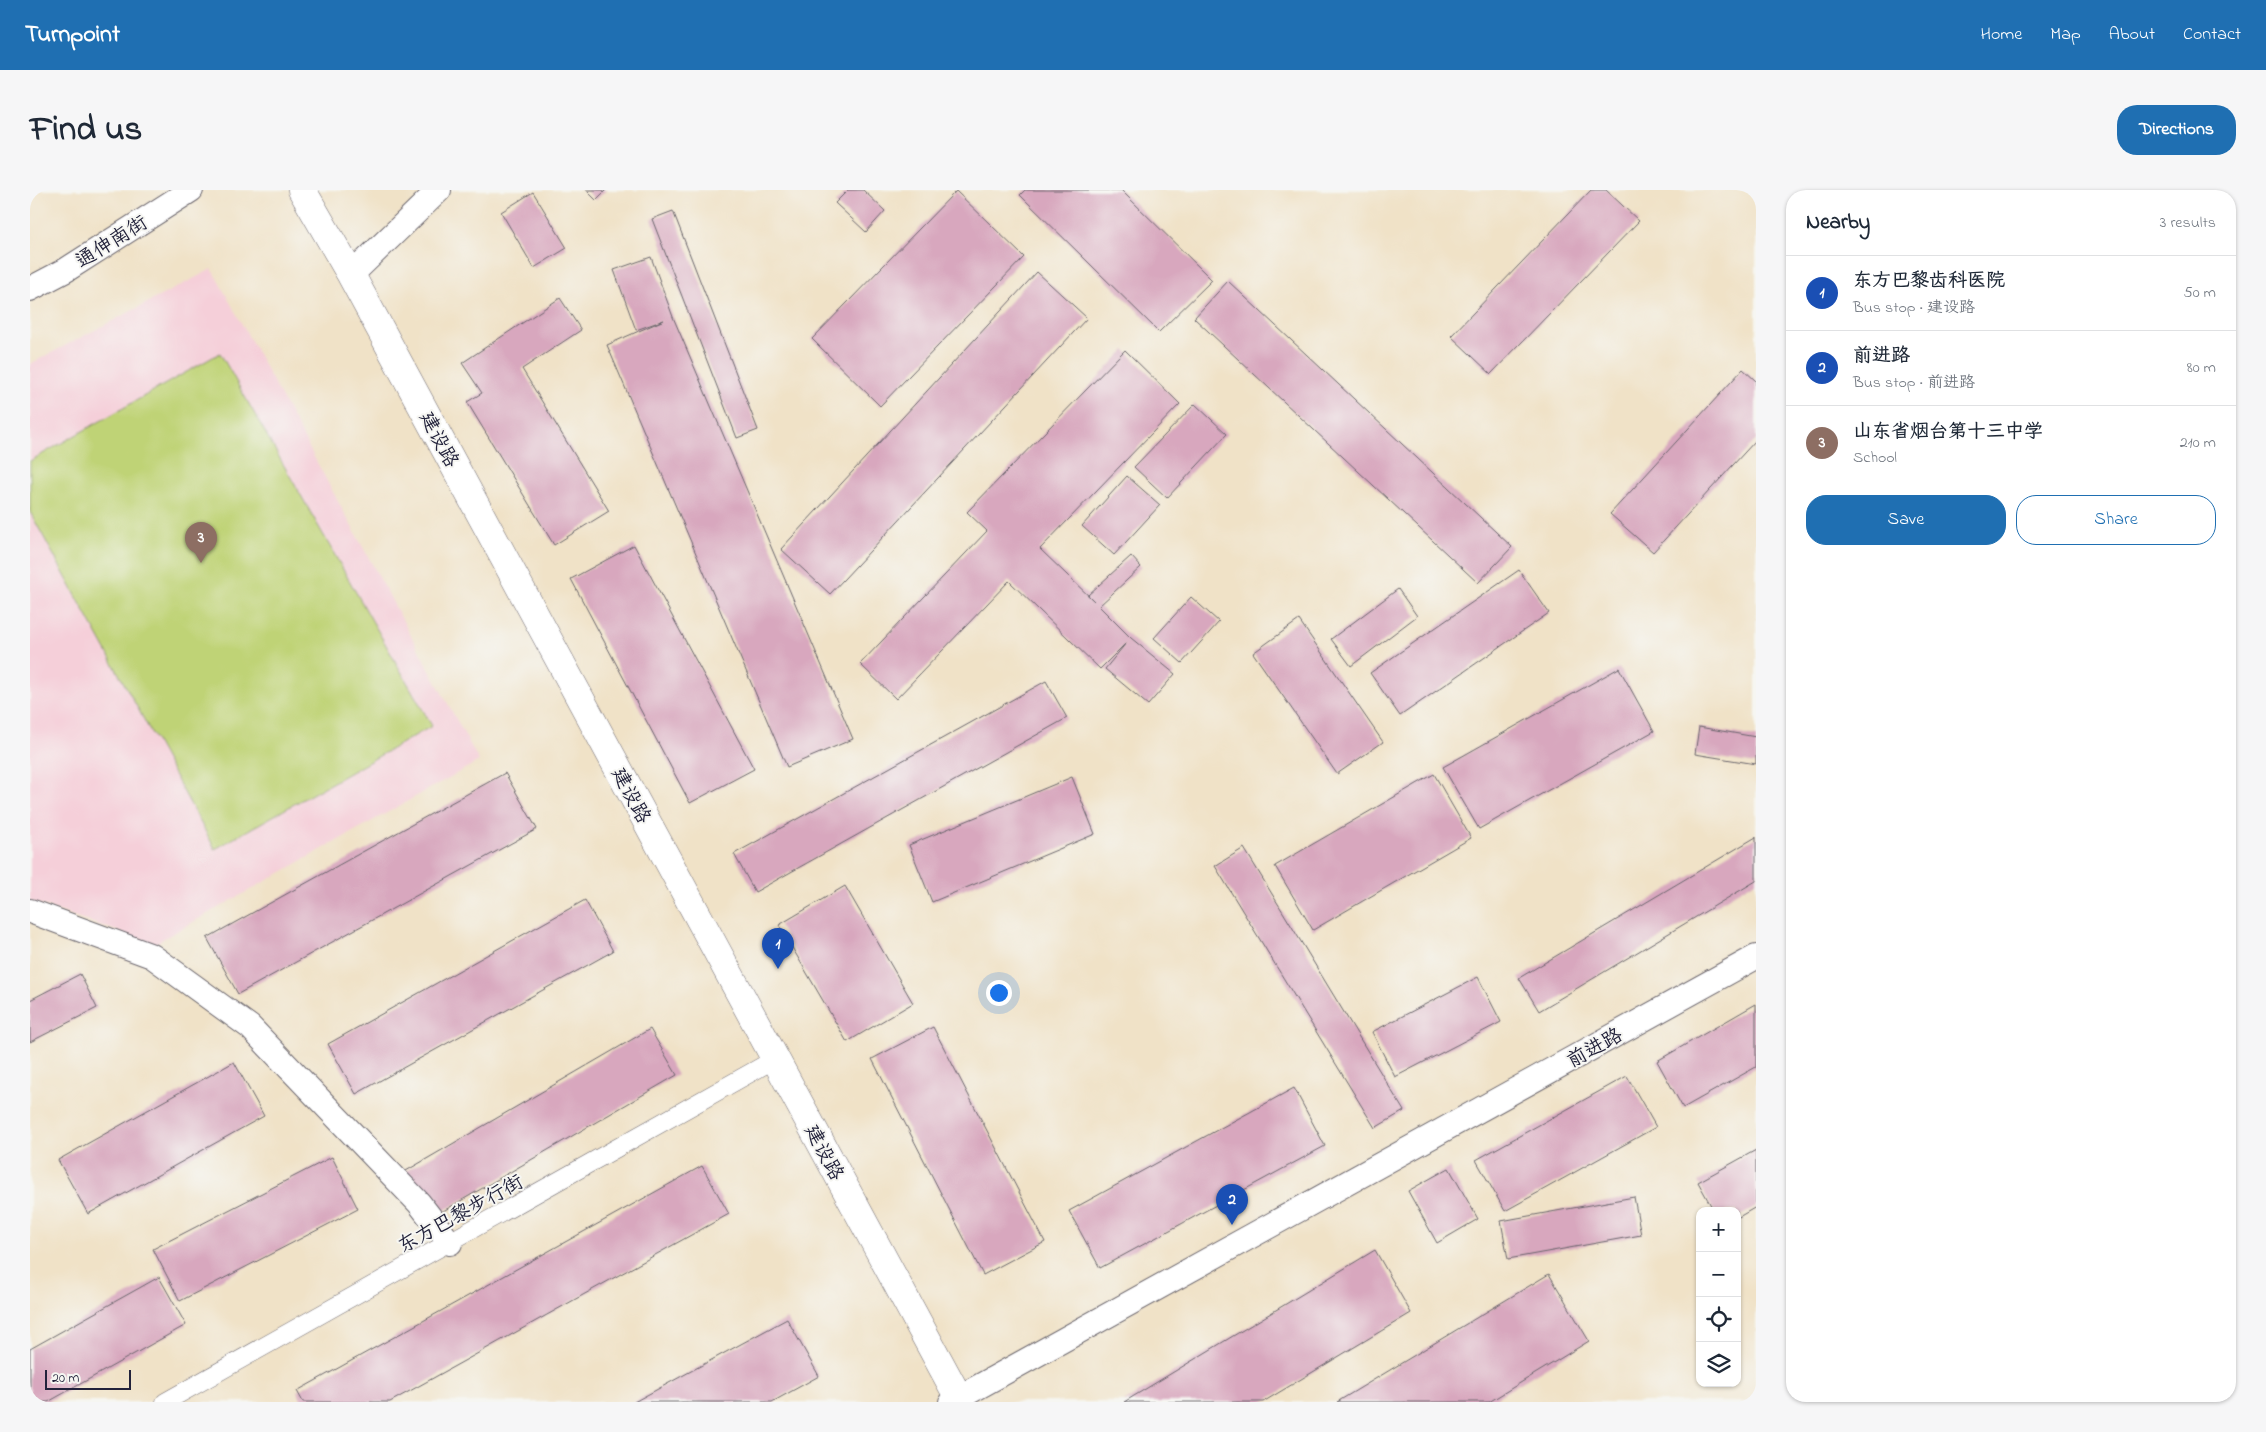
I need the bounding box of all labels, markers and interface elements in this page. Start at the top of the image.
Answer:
text: Turnpoint [25,18,120,53]
text: Home [1981,22,2022,48]
text: Map [2050,22,2081,48]
text: About [2109,22,2155,48]
text: Contact [2183,22,2241,48]
text: Find us [30,105,142,156]
button: Directions [2117,105,2236,155]
text: Nearby [1806,208,1870,238]
street label: 通伸南街 [71,210,154,277]
text: 3 results [2160,211,2216,235]
text: 东方巴黎齿科医院 [1853,268,2005,295]
text: 1 [1819,281,1825,305]
text: 50 m [2184,281,2216,305]
text: Bus stop · 建设路 [1853,296,1975,320]
text: 前进路 [1853,343,1910,370]
text: 2 [1818,356,1826,380]
text: 80 m [2187,356,2216,380]
text: Bus stop · 前进路 [1853,371,1975,395]
street label: 建设路 [411,407,465,474]
text: 山东省烟台第十三中学 [1853,419,2043,446]
text: 3 [1819,431,1825,455]
text: 210 m [2180,431,2216,455]
text: School [1853,446,1897,470]
button: Save [1806,495,2006,545]
button: Share [2016,495,2216,545]
pin: 3 [185,522,217,563]
street label: 建设路 [603,763,657,830]
pin: 1 [762,928,794,969]
your location [986,980,1012,1006]
street label: 前进路 [1562,1021,1629,1076]
street label: 建设路 [796,1120,850,1187]
street label: 东方巴黎步行街 [393,1169,529,1262]
pin: 2 [1216,1184,1248,1225]
map controls [1696,1207,1741,1387]
button: + [1696,1207,1741,1252]
button: − [1696,1252,1741,1297]
button: locate [1696,1297,1741,1342]
button: layers [1696,1342,1741,1387]
scale bar [45,1367,131,1390]
text: 20 m [52,1368,79,1389]

